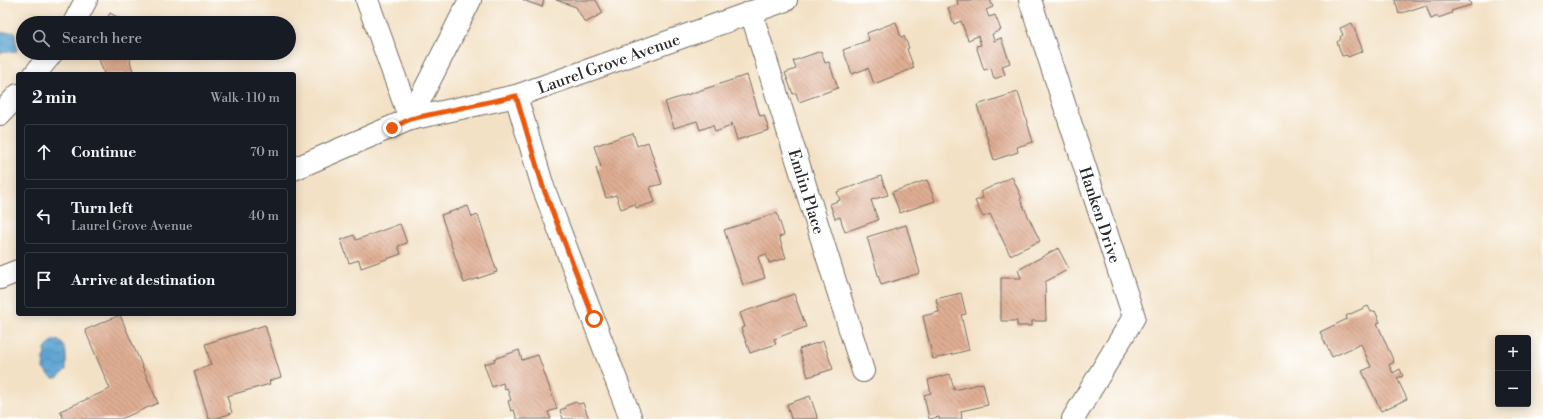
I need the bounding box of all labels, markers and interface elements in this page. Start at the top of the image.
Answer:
search box [16,16,296,60]
icon: search [30,27,52,49]
text: Search here [62,29,142,48]
street label: Laurel Grove Avenue [535,30,683,99]
text: 2 min [32,87,77,109]
text: Walk · 110 m [210,90,280,106]
route end [383,119,401,137]
icon: ahead [33,141,55,163]
text: Continue [71,143,136,162]
text: 70 m [250,144,279,160]
street label: Emlin Place [783,147,829,237]
street label: Hanken Drive [1074,164,1125,266]
text: Turn left [71,199,133,218]
icon: left [33,205,55,227]
text: 40 m [249,208,279,224]
text: Laurel Grove Avenue [71,218,193,234]
icon: arrive [33,269,55,291]
text: Arrive at destination [71,271,215,290]
route start [585,310,603,328]
map controls [1495,335,1531,407]
button: + [1495,335,1531,371]
button: − [1495,371,1531,407]

